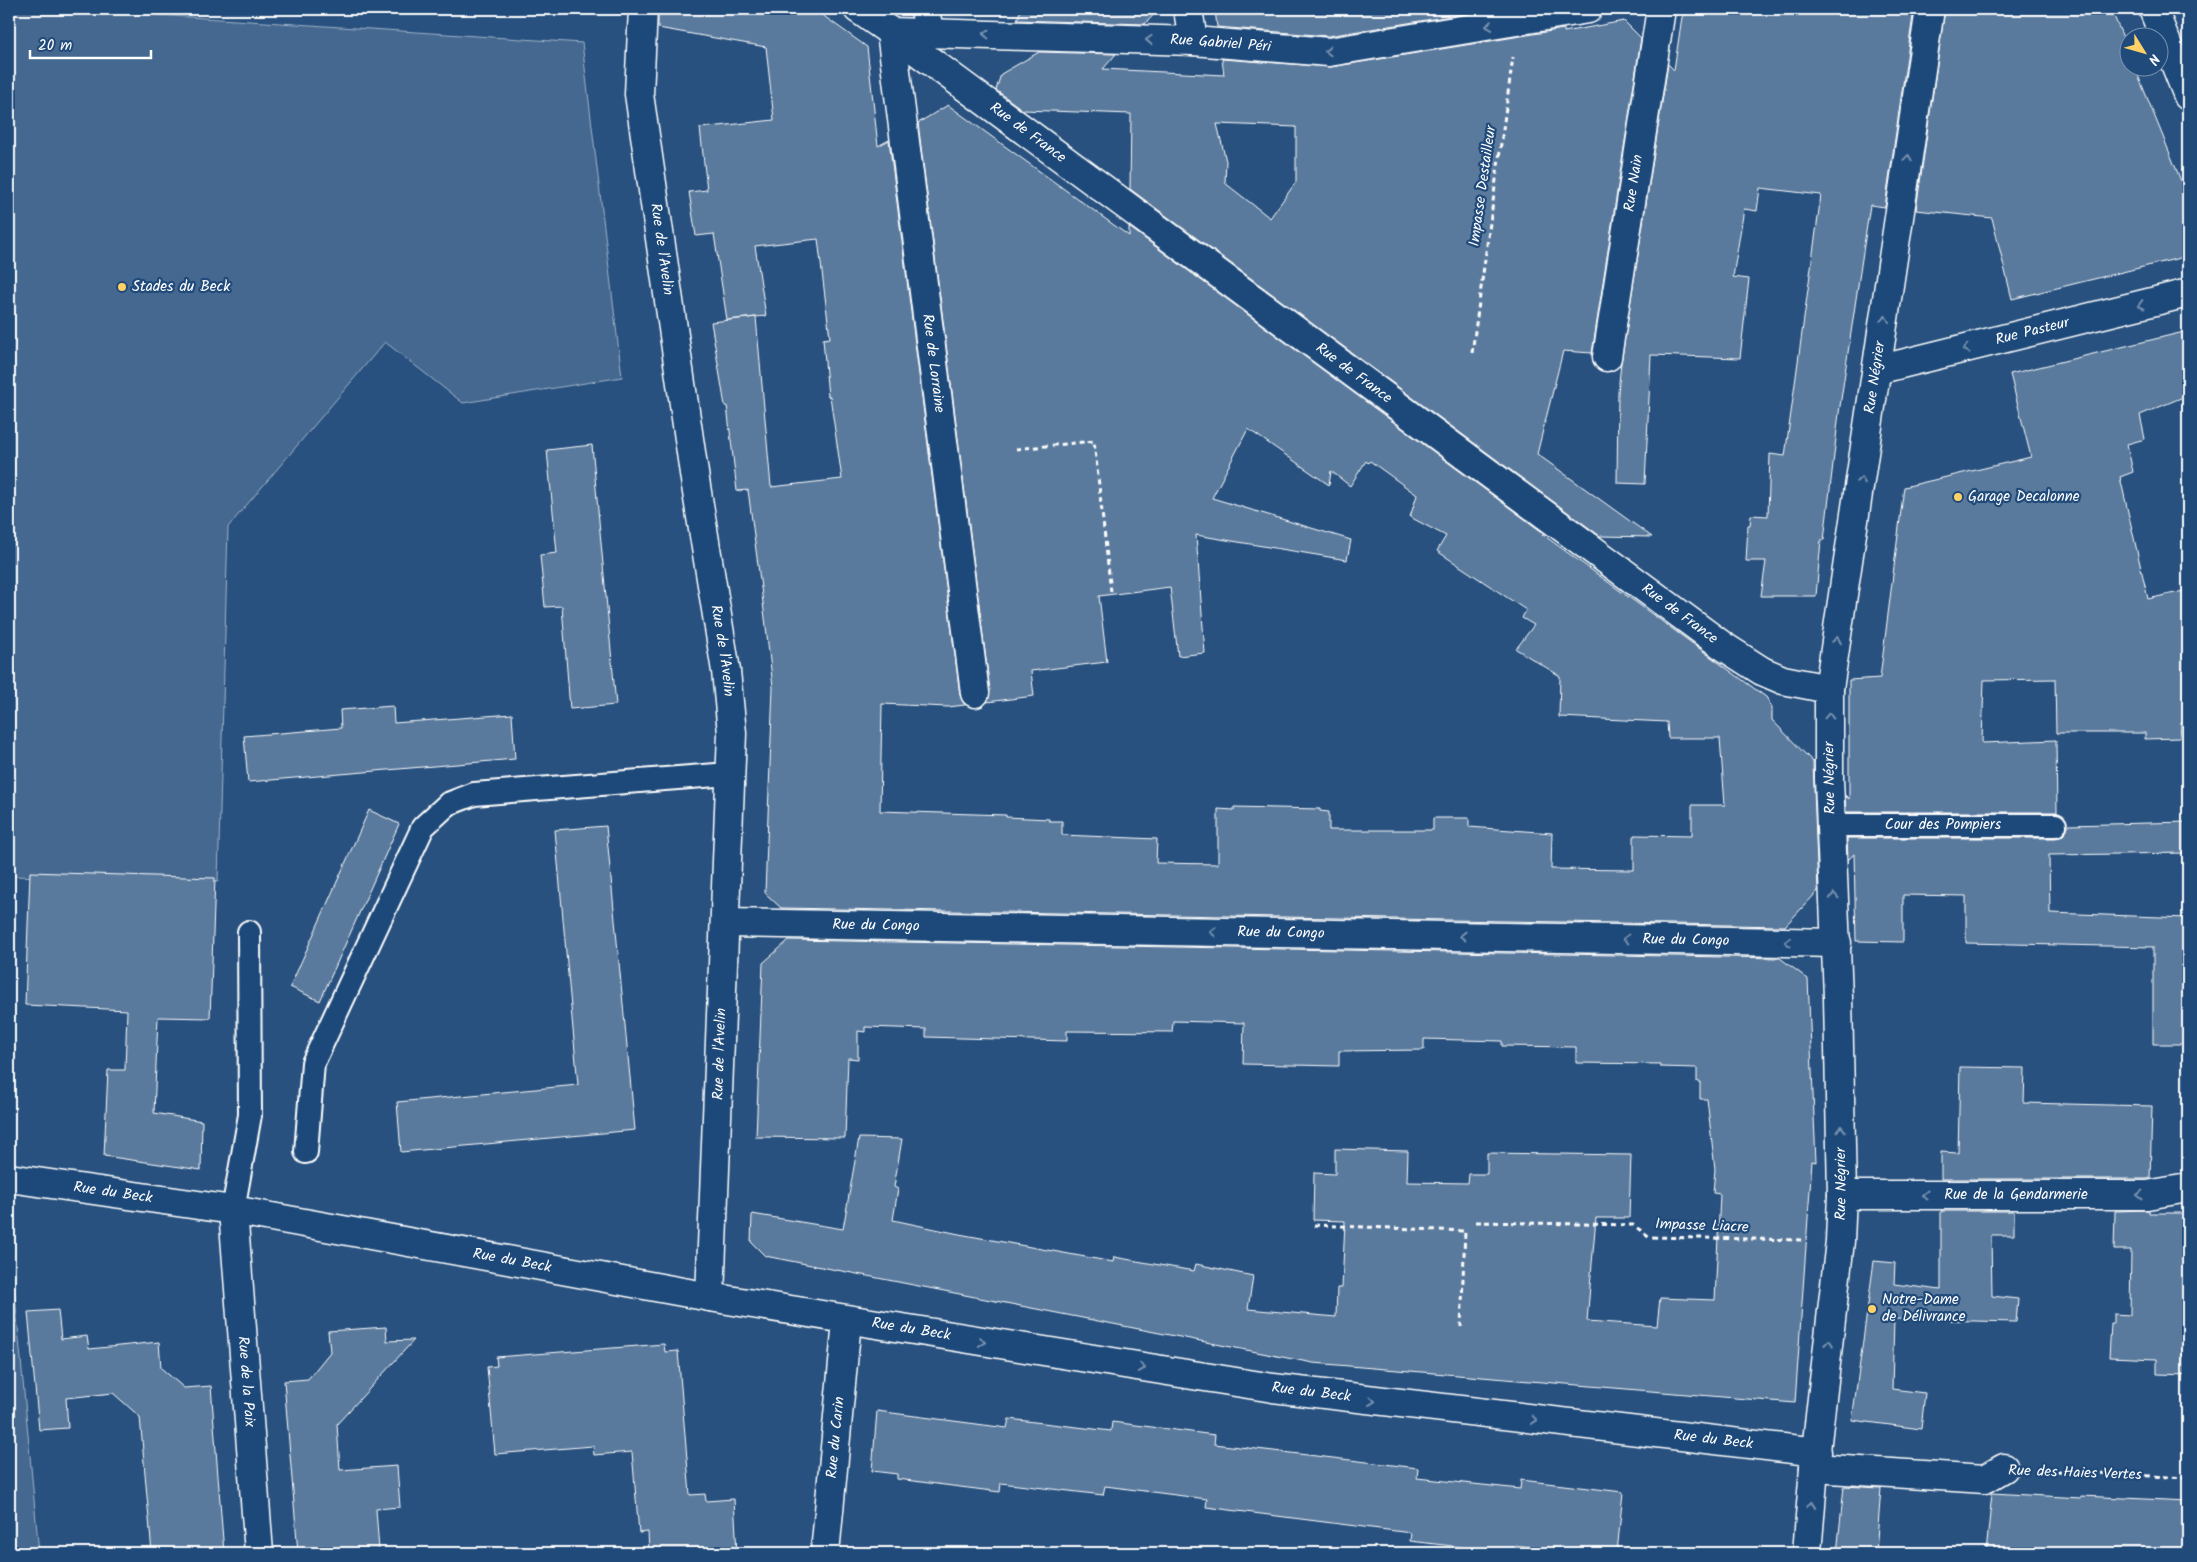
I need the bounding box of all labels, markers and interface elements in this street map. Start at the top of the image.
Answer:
one-way arrow [1484,21,1493,31]
scale bar [30,28,151,60]
street label: Rue Gabriel Péri [1170,28,1273,59]
north arrow [2120,28,2170,78]
one-way arrow [982,29,990,40]
text: 20 m [38,34,72,58]
one-way arrow [1144,35,1152,45]
one-way arrow [1324,46,1332,57]
text: N [2142,49,2165,69]
street label: Rue de France [984,96,1071,170]
street label: Impasse Destailleur [1463,123,1504,248]
street label: Rue Nain [1618,153,1650,213]
one-way arrow [1903,154,1913,163]
street label: Rue de l'Avelin [643,202,680,297]
place label: Stades du Beck [132,275,231,299]
marker: Stades du Beck [116,281,128,293]
one-way arrow [2136,299,2145,310]
street label: Rue Pasteur [1993,311,2073,352]
street label: Rue de Lorraine [915,313,951,414]
one-way arrow [1879,315,1890,323]
street label: Rue de France [1310,337,1397,410]
street label: Rue Négrier [1858,339,1893,415]
one-way arrow [1963,343,1971,353]
one-way arrow [1855,475,1866,483]
place label: Garage Decalonne [1968,485,2080,509]
marker: Garage Decalonne [1952,491,1964,503]
street label: Rue de France [1636,577,1723,651]
street label: Rue de l'Avelin [703,603,740,698]
one-way arrow [1831,636,1841,645]
one-way arrow [1824,712,1834,720]
street label: Rue Négrier [1817,740,1843,815]
street label: Cour des Pompiers [1885,813,2002,837]
one-way arrow [1829,892,1840,900]
street label: Rue du Congo [832,913,920,939]
street label: Rue du Congo [1237,920,1325,946]
one-way arrow [1209,927,1216,937]
street label: Rue du Congo [1642,927,1730,953]
one-way arrow [1459,931,1467,942]
one-way arrow [1621,934,1629,945]
one-way arrow [1784,937,1792,947]
street label: Rue de l'Avelin [706,1007,734,1101]
one-way arrow [1836,1124,1846,1132]
street label: Rue Négrier [1829,1146,1854,1221]
street label: Rue du Beck [72,1175,155,1210]
street label: Rue de la Gendarmerie [1944,1183,2088,1207]
one-way arrow [1921,1190,1928,1200]
one-way arrow [2136,1190,2144,1200]
street label: Impasse Liacre [1655,1212,1749,1240]
street label: Rue du Beck [471,1242,554,1280]
place label: Notre-Dame de Délivrance [1882,1288,1966,1329]
marker: Notre-Dame de Délivrance [1866,1303,1878,1315]
street label: Rue du Beck [870,1311,953,1348]
street label: Rue de la Paix [231,1335,261,1428]
one-way arrow [978,1336,986,1347]
one-way arrow [1823,1339,1834,1347]
one-way arrow [1138,1362,1147,1372]
street label: Rue du Beck [1270,1376,1353,1409]
one-way arrow [1369,1395,1377,1406]
street label: Rue du Carin [820,1396,852,1480]
one-way arrow [1530,1414,1538,1425]
street label: Rue du Beck [1673,1423,1755,1457]
street label: Rue des Haies Vertes [2008,1459,2143,1487]
one-way arrow [1805,1500,1816,1508]

